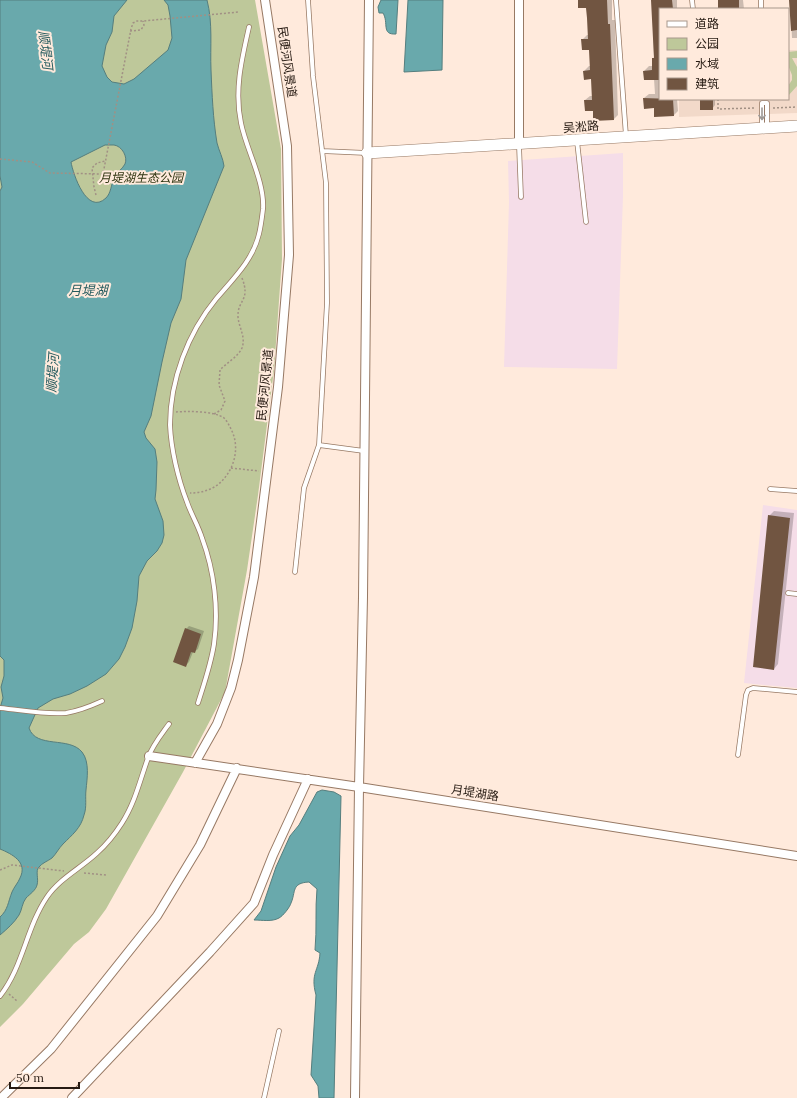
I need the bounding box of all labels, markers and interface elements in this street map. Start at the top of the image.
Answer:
legend [659,8,789,100]
text: 道路 [695,16,719,31]
street label: 民便河风景道 [275,25,300,99]
water label: 顺堤河 [35,30,57,73]
text: 公园 [695,36,719,51]
text: 水域 [695,56,719,71]
text: 建筑 [695,76,719,91]
one-way arrow [758,107,766,120]
street label: 吴淞路 [562,118,599,135]
park label: 月堤湖生态公园 [99,170,185,185]
water label: 月堤湖 [68,282,109,299]
street label: 民便河风景道 [253,348,276,422]
water label: 顺堤河 [43,350,63,393]
street label: 月堤湖路 [450,781,500,804]
scale bar [10,1064,79,1090]
text: 50 m [16,1070,44,1085]

